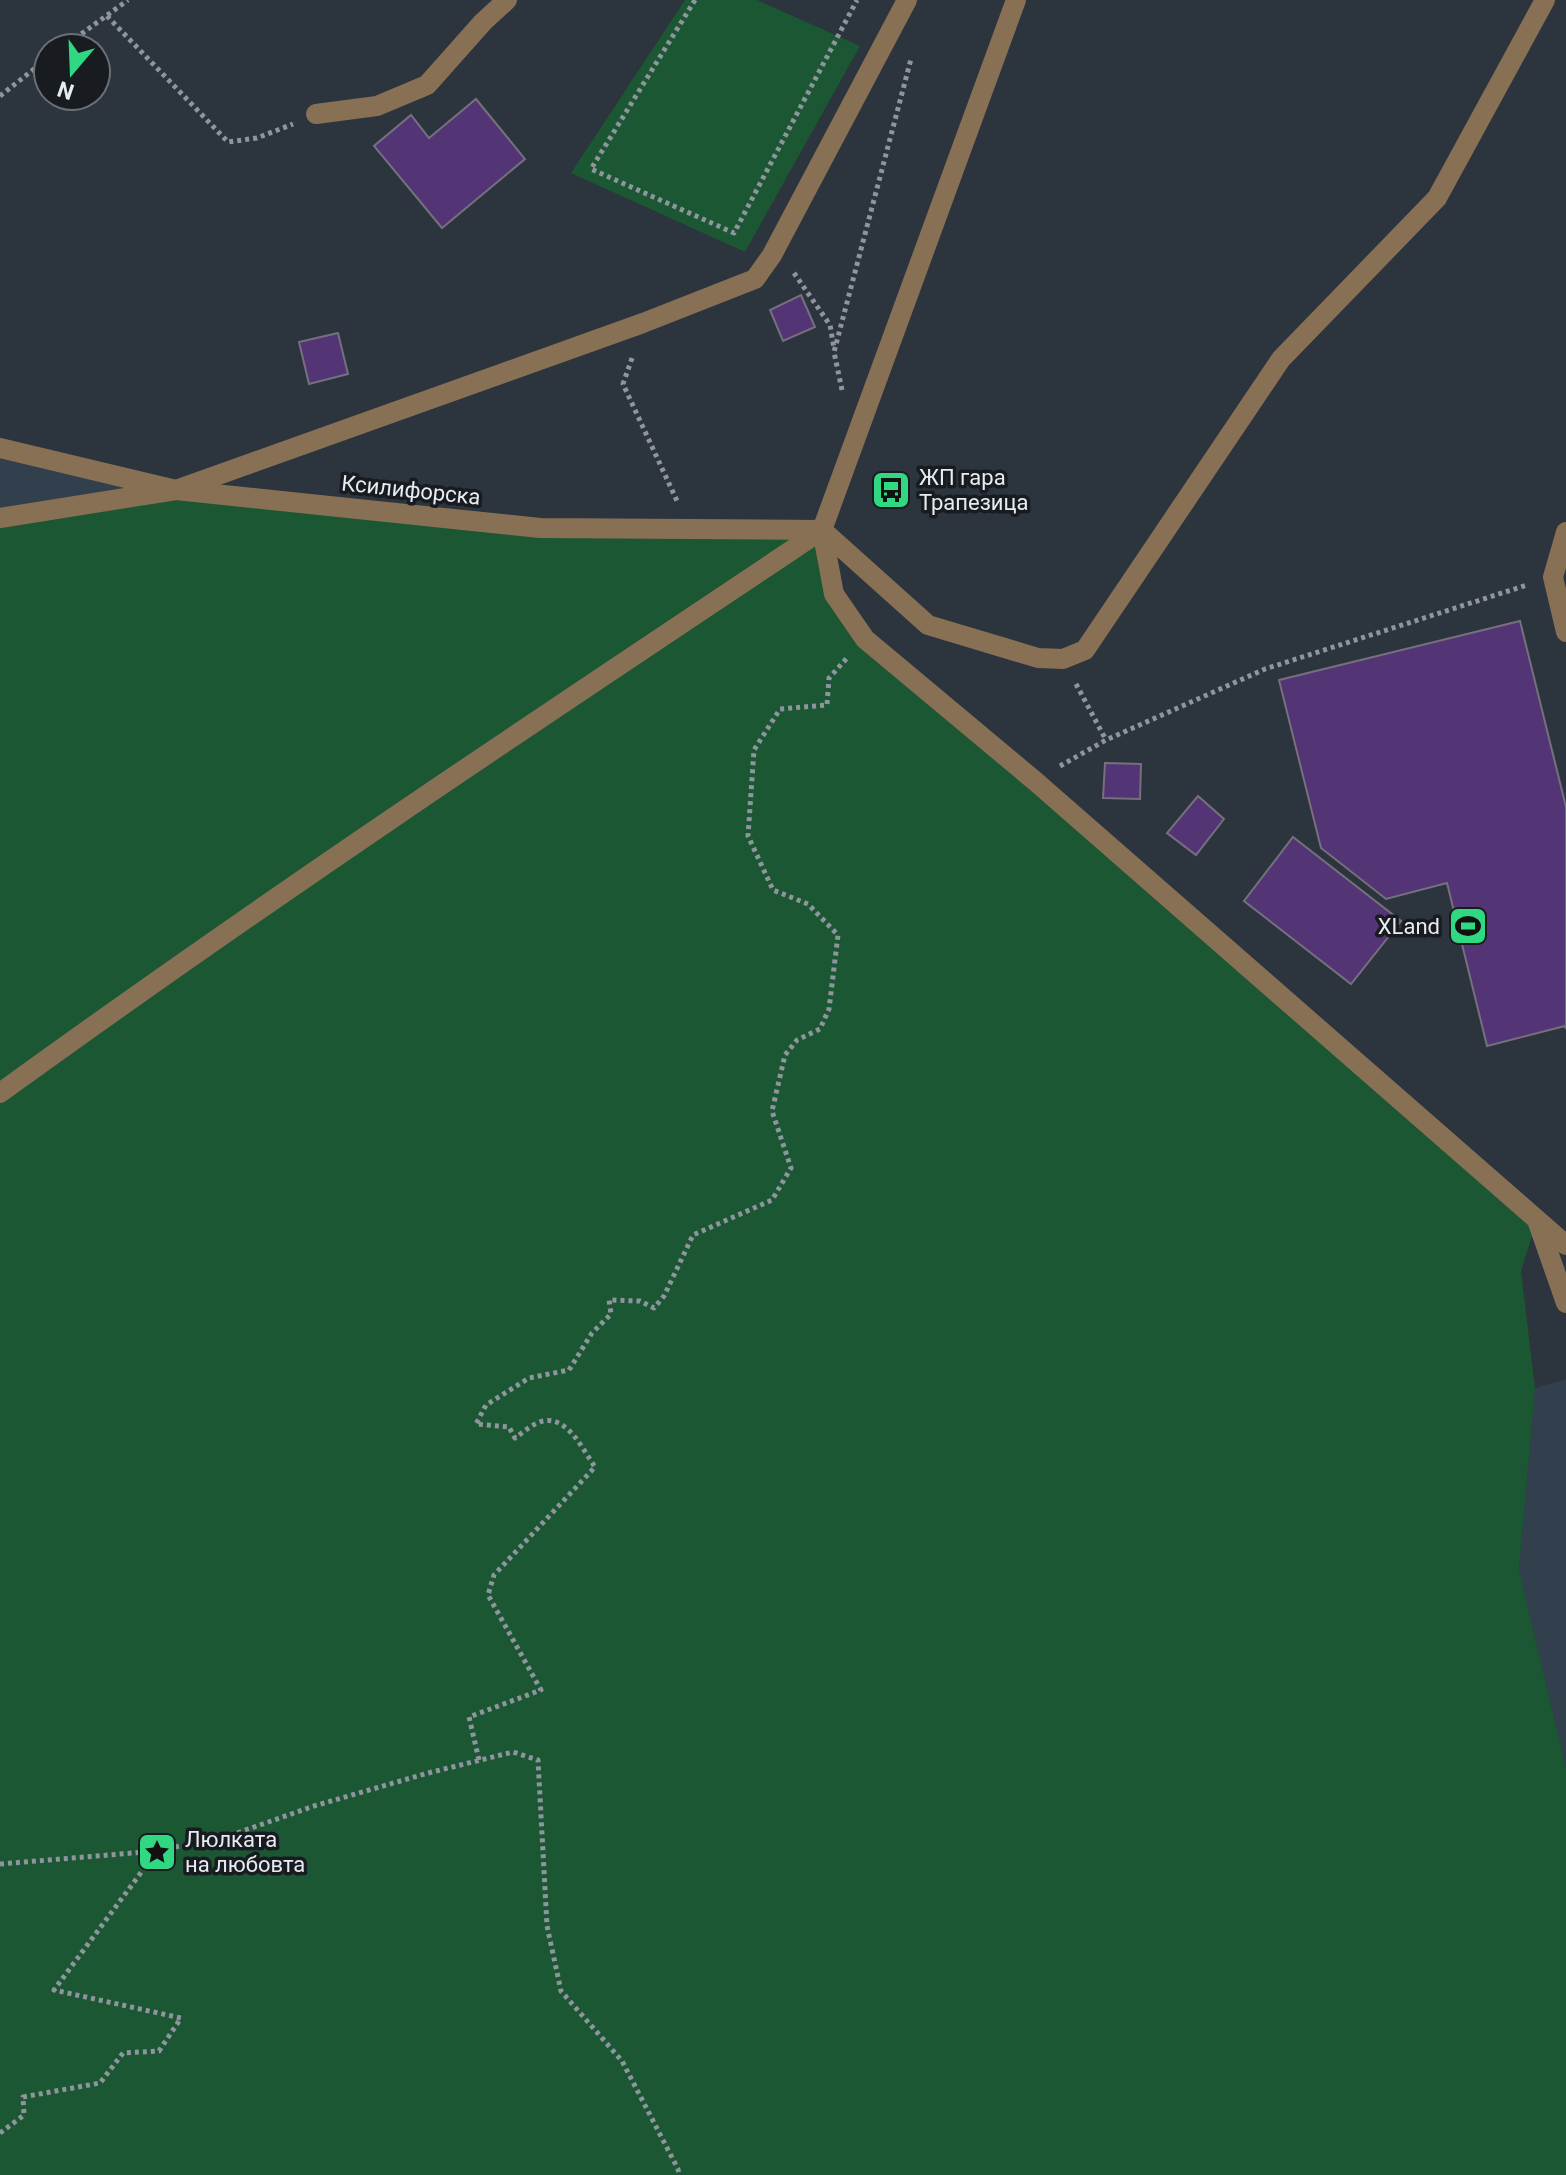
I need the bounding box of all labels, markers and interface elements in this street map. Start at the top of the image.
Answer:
north arrow [32,32,112,112]
text: N [54,76,77,105]
place label: ЖП гара Трапезица [919,465,1029,515]
bus stop icon: ЖП гара Трапезица [870,469,912,511]
street label: Ксилифорска [340,470,482,510]
sports icon: XLand [1447,905,1489,947]
place label: XLand [1378,914,1440,939]
place label: Люлката на любовта [185,1827,305,1877]
place icon: Люлката на любовта [136,1831,178,1873]

